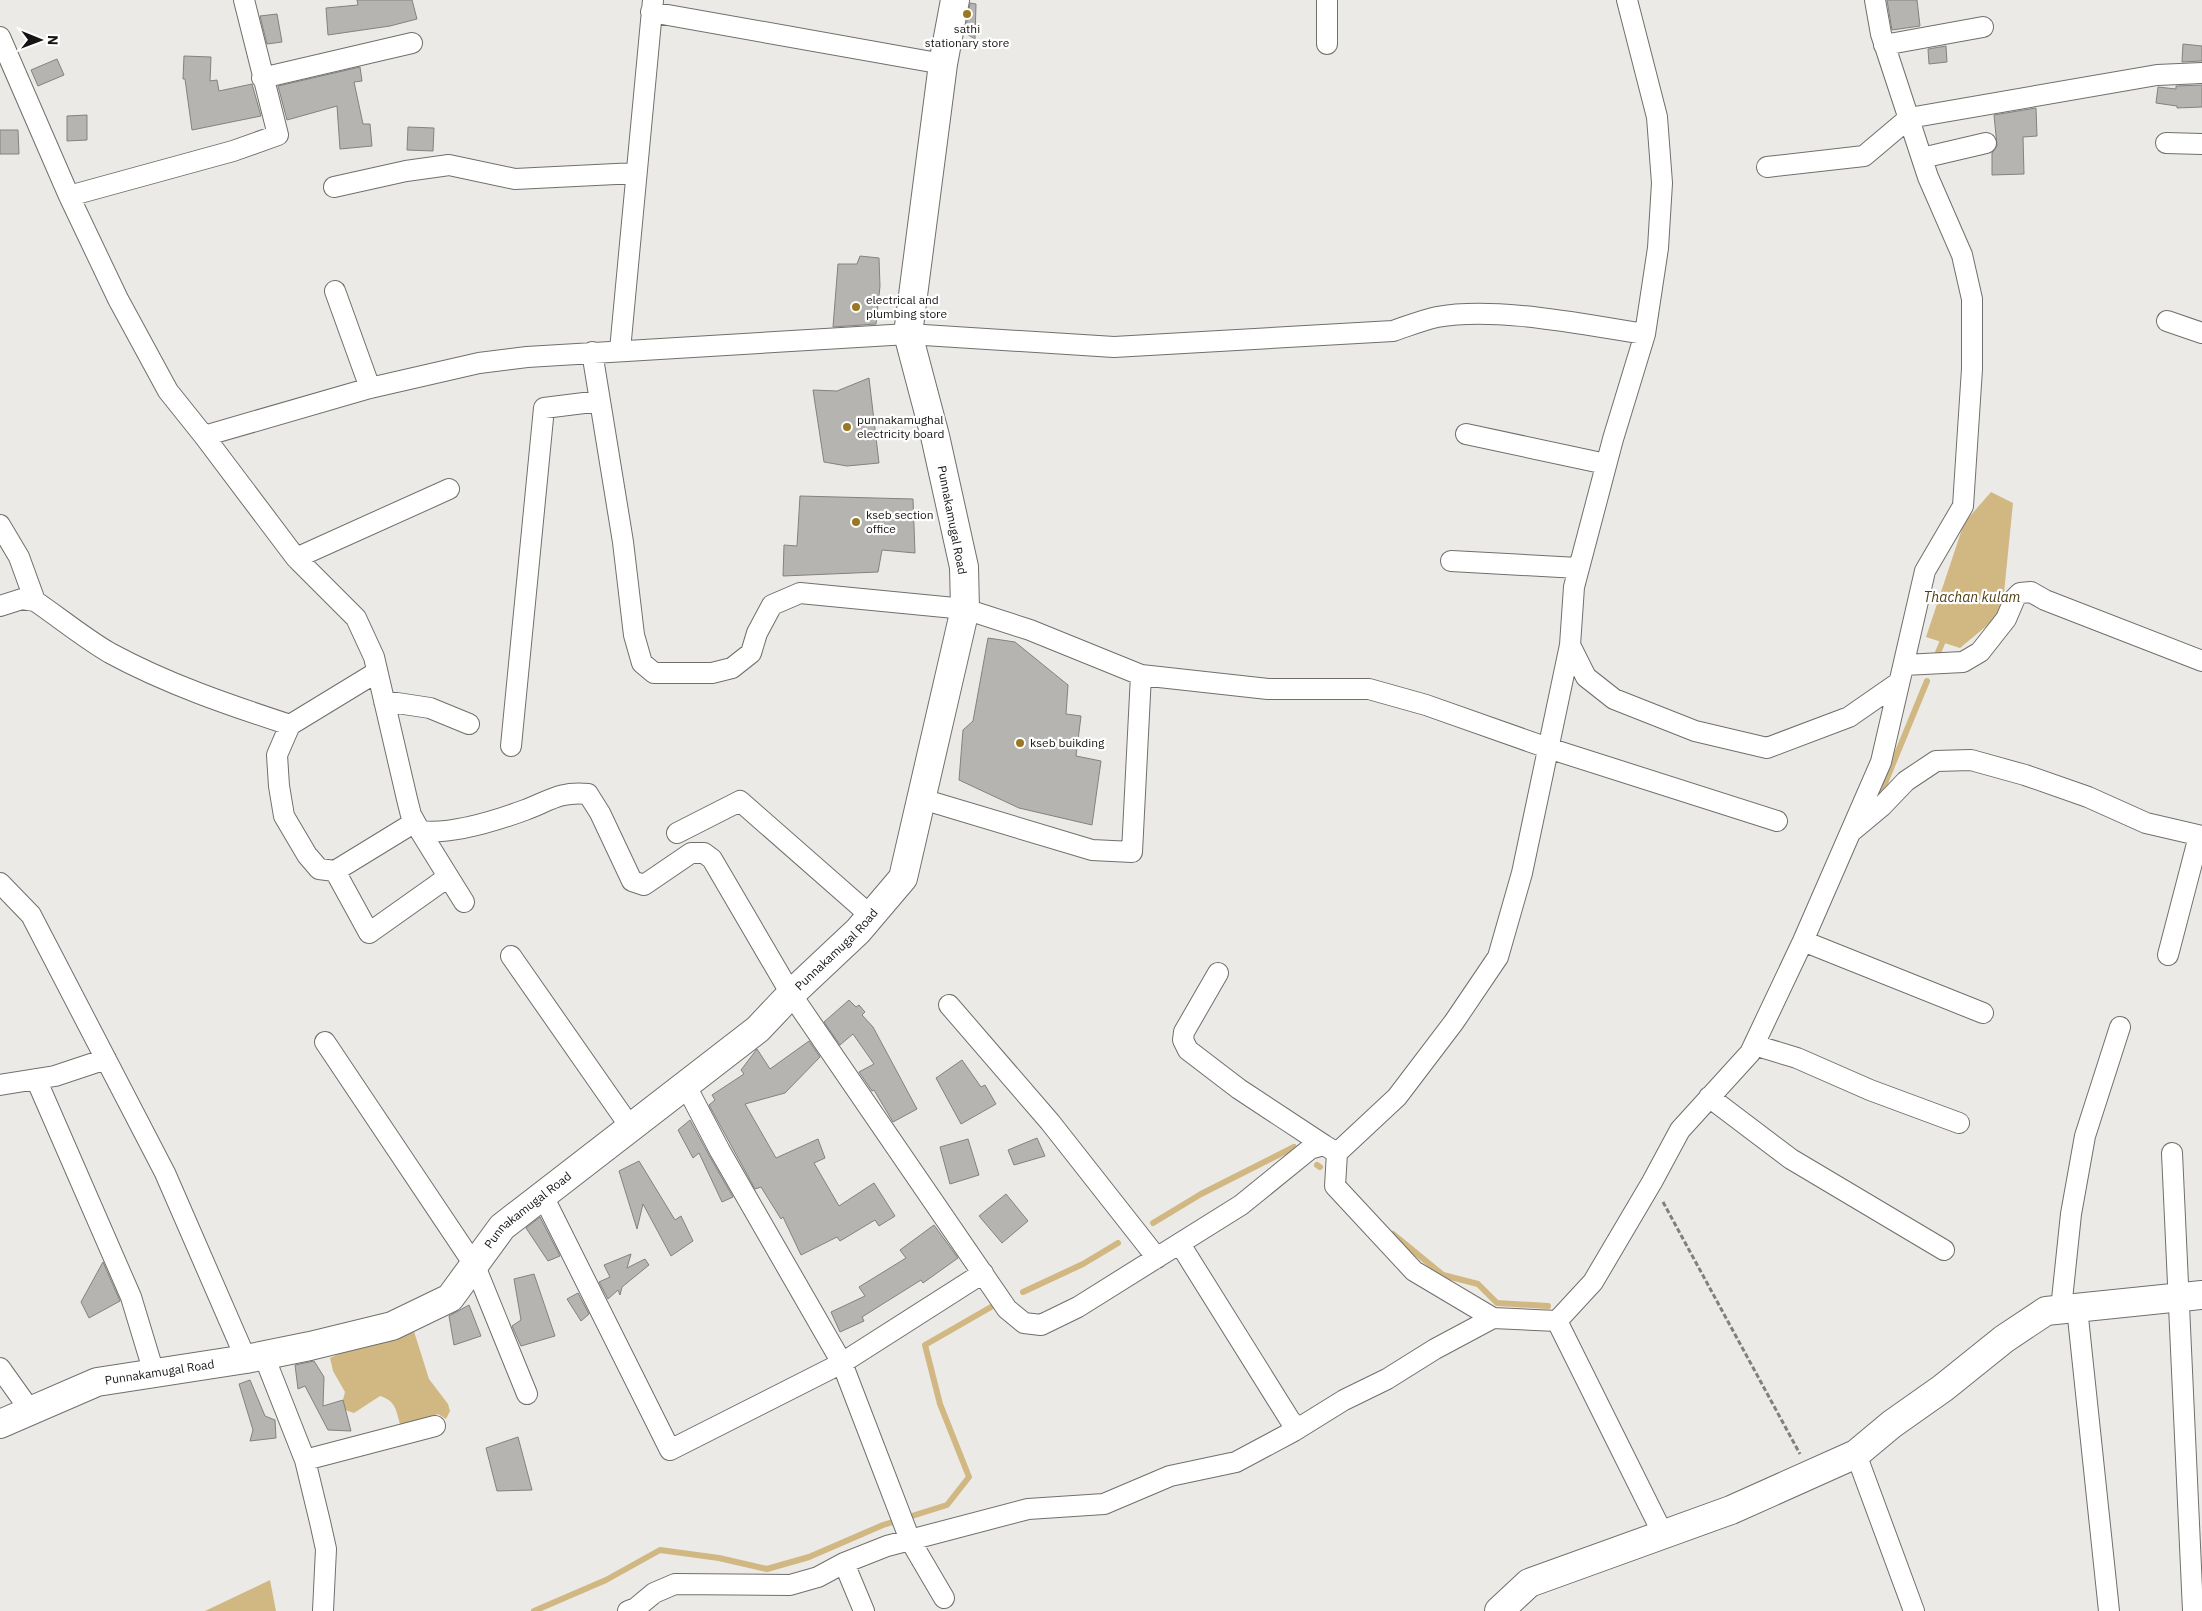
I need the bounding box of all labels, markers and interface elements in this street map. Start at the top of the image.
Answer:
marker: sathi stationary store [961,8,973,20]
north arrow [15,15,65,65]
place label: sathi stationary store [925,21,1010,50]
text: N [44,35,62,45]
place label: electrical and plumbing store [866,292,947,321]
marker: electrical and plumbing store [850,301,862,313]
place label: punnakamughal electricity board [857,412,945,441]
marker: punnakamughal electricity board [841,421,853,433]
street label: Punnakamugal Road [935,464,970,576]
place label: kseb section office [866,507,934,536]
marker: kseb section office [850,516,862,528]
water label: Thachan kulam [1924,588,2021,606]
place label: kseb buikding [1030,735,1105,750]
marker: kseb buikding [1014,737,1026,749]
street label: Punnakamugal Road [792,905,881,993]
street label: Punnakamugal Road [481,1168,574,1251]
street label: Punnakamugal Road [104,1356,215,1388]

